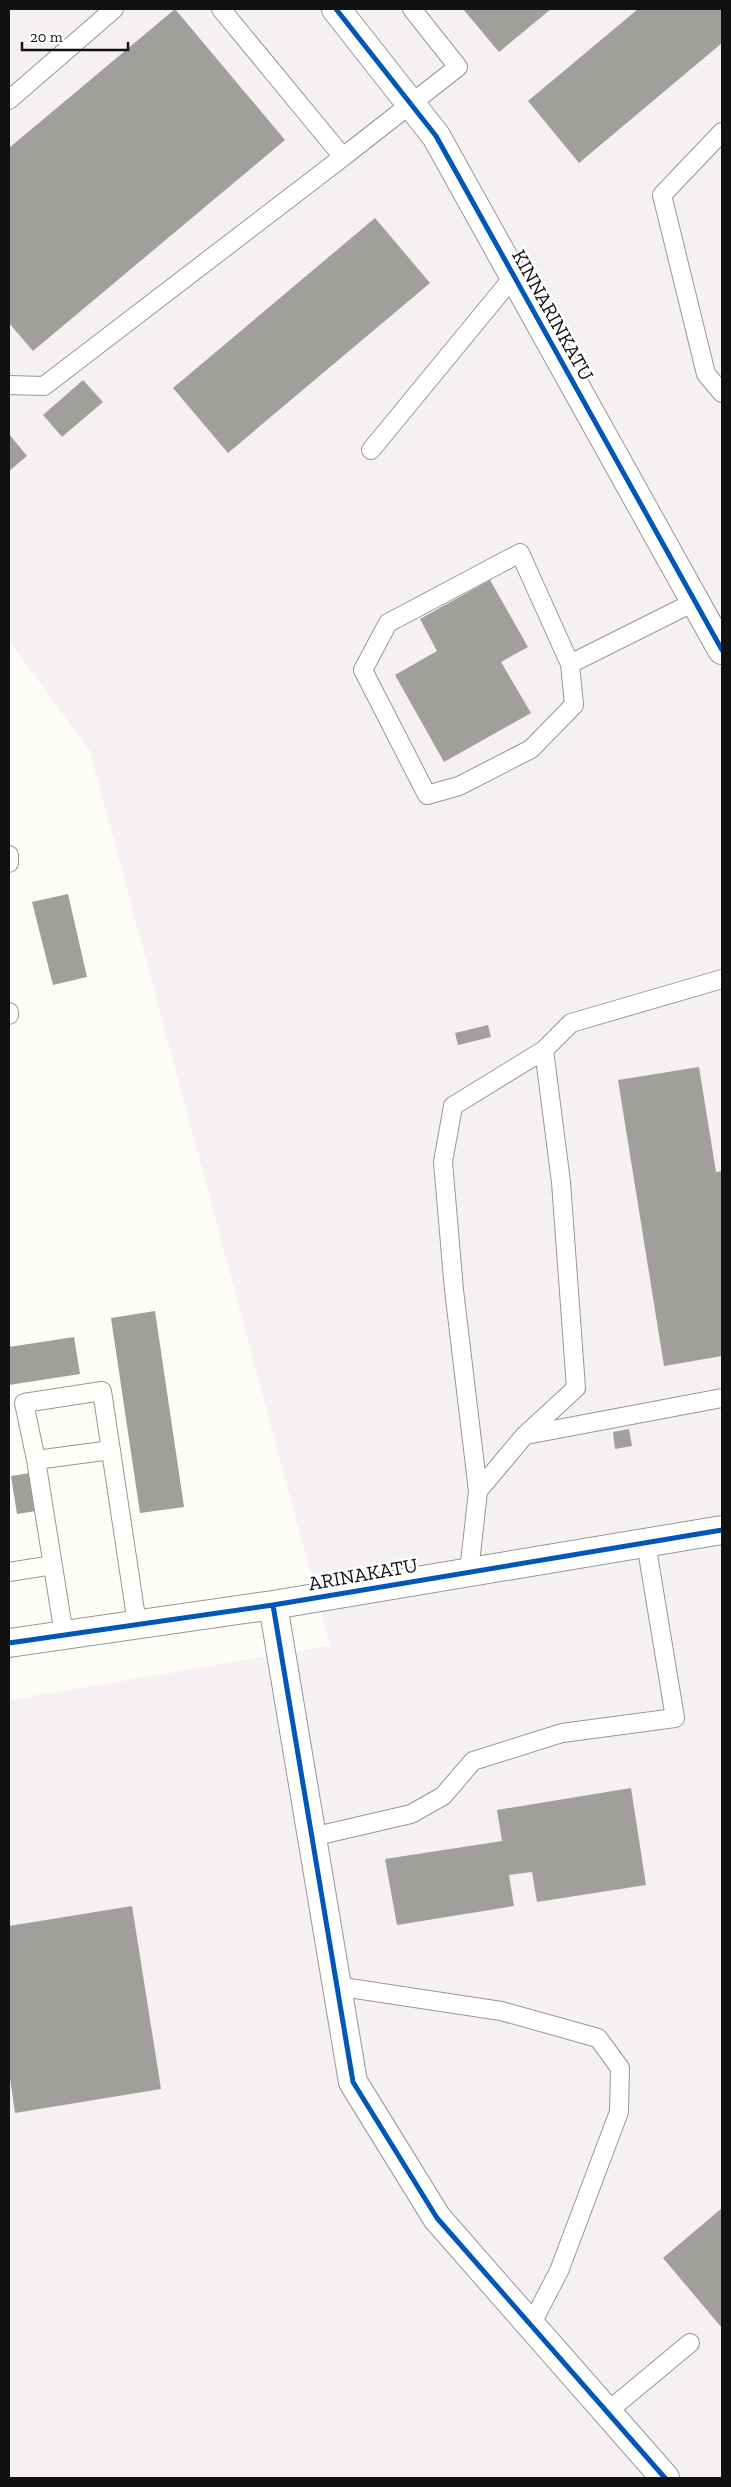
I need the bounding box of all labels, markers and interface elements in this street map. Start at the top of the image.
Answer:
scale bar [22,20,129,52]
text: 20 m [30,28,63,46]
street label: KINNARINKATU [507,245,599,385]
street label: ARINAKATU [307,1553,419,1595]

